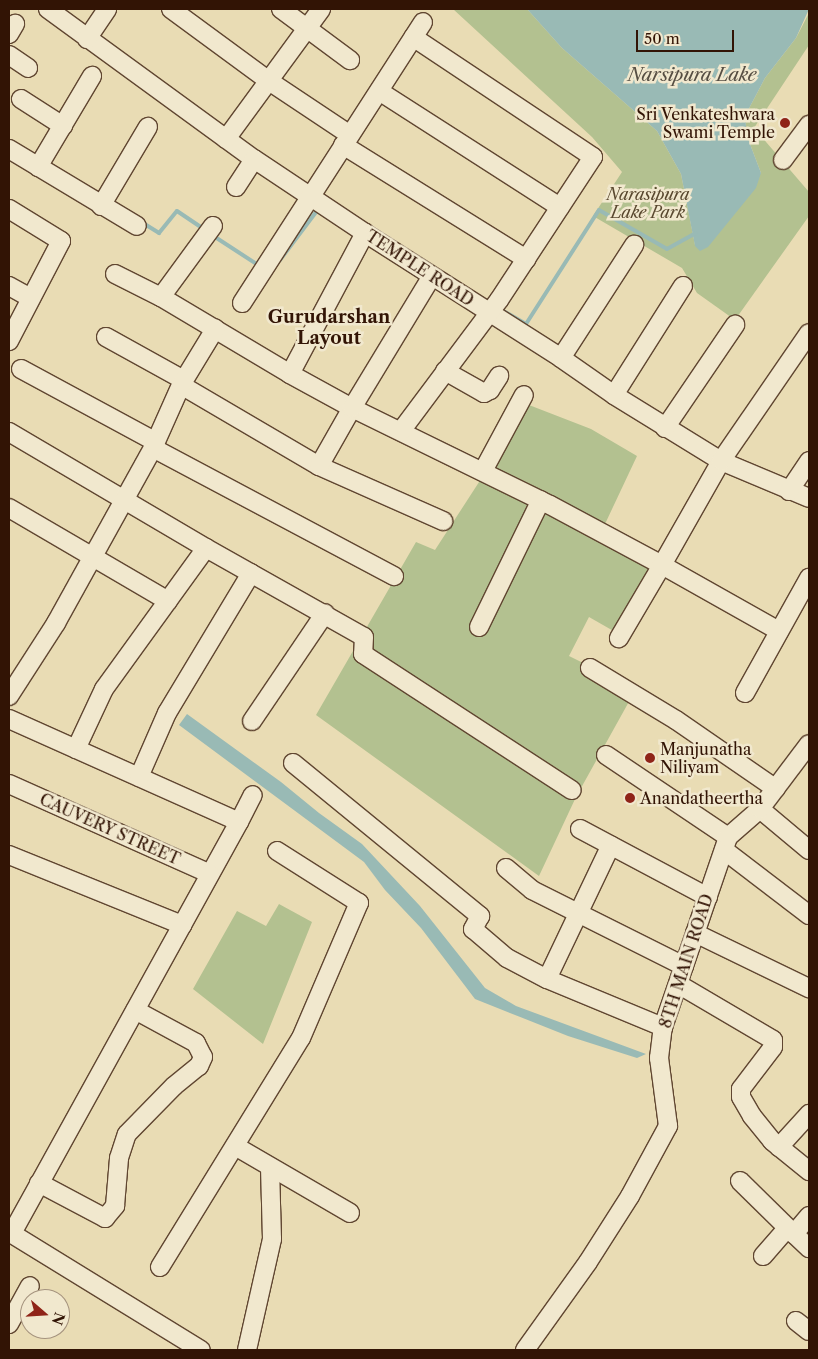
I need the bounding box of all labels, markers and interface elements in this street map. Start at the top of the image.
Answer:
scale bar [638,20,736,52]
text: 50 m [644,29,680,48]
water label: Narsipura Lake [628,64,756,86]
place label: Sri Venkateshwara Swami Temple [636,104,775,142]
marker: Sri Venkateshwara Swami Temple [779,117,791,129]
park label: Narasipura Lake Park [607,184,689,222]
street label: TEMPLE ROAD [363,226,477,310]
district label: Gurudarshan Layout [268,307,390,350]
place label: Manjunatha Niliyam [660,739,751,777]
marker: Manjunatha Niliyam [644,752,656,764]
place label: Anandatheertha [640,788,763,808]
street label: CAUVERY STREET [36,789,184,869]
marker: Anandatheertha [624,792,636,804]
street label: 8TH MAIN ROAD [655,891,717,1031]
north arrow [20,1289,70,1339]
text: N [48,1310,69,1327]

